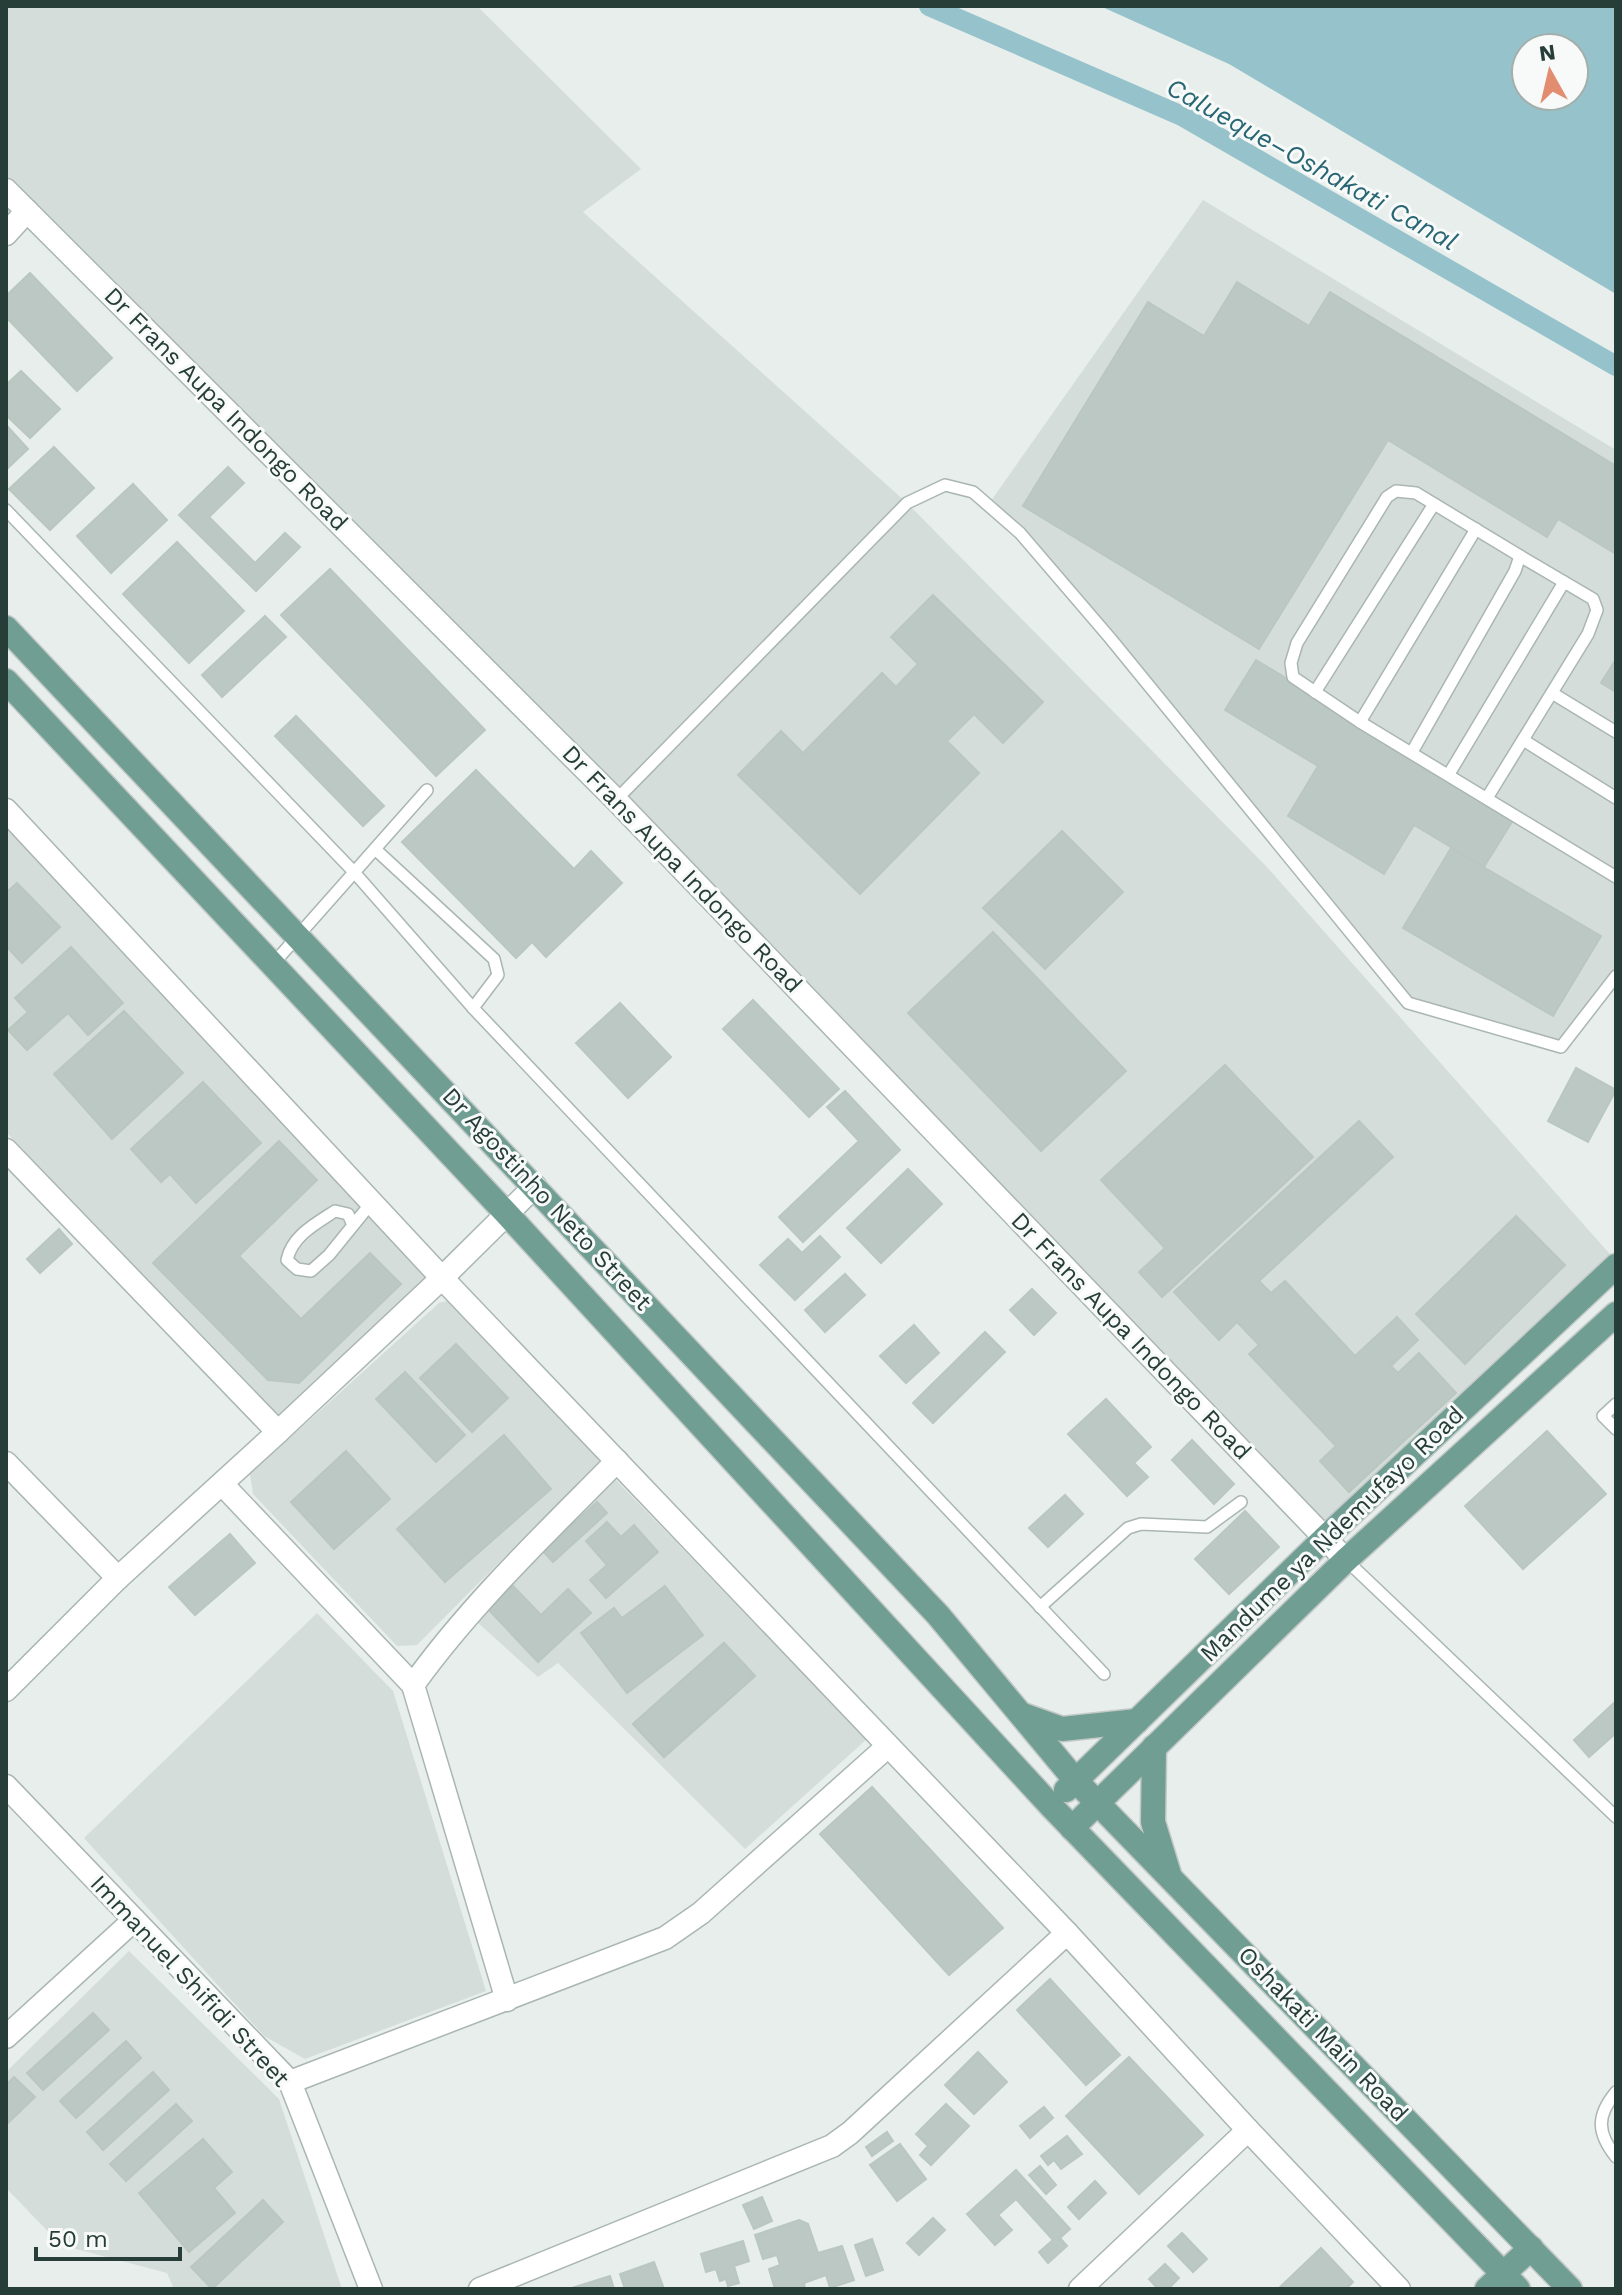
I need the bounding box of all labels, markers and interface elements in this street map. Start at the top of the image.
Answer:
north arrow [1510,32,1590,112]
text: N [1537,39,1557,66]
water label: Calueque–Oshakati Canal [1161,71,1463,257]
street label: Dr Frans Aupa Indongo Road [98,281,354,537]
street label: Dr Frans Aupa Indongo Road [556,740,808,998]
street label: Dr Agostinho Neto Street [437,1082,657,1316]
street label: Dr Frans Aupa Indongo Road [1005,1207,1257,1465]
street label: Mandume ya Ndemufayo Road [1194,1400,1470,1668]
street label: Immanuel Shifidi Street [85,1869,295,2093]
street label: Oshakati Main Road [1232,1941,1414,2127]
scale bar [36,2211,180,2261]
text: 50 m [48,2225,108,2253]

